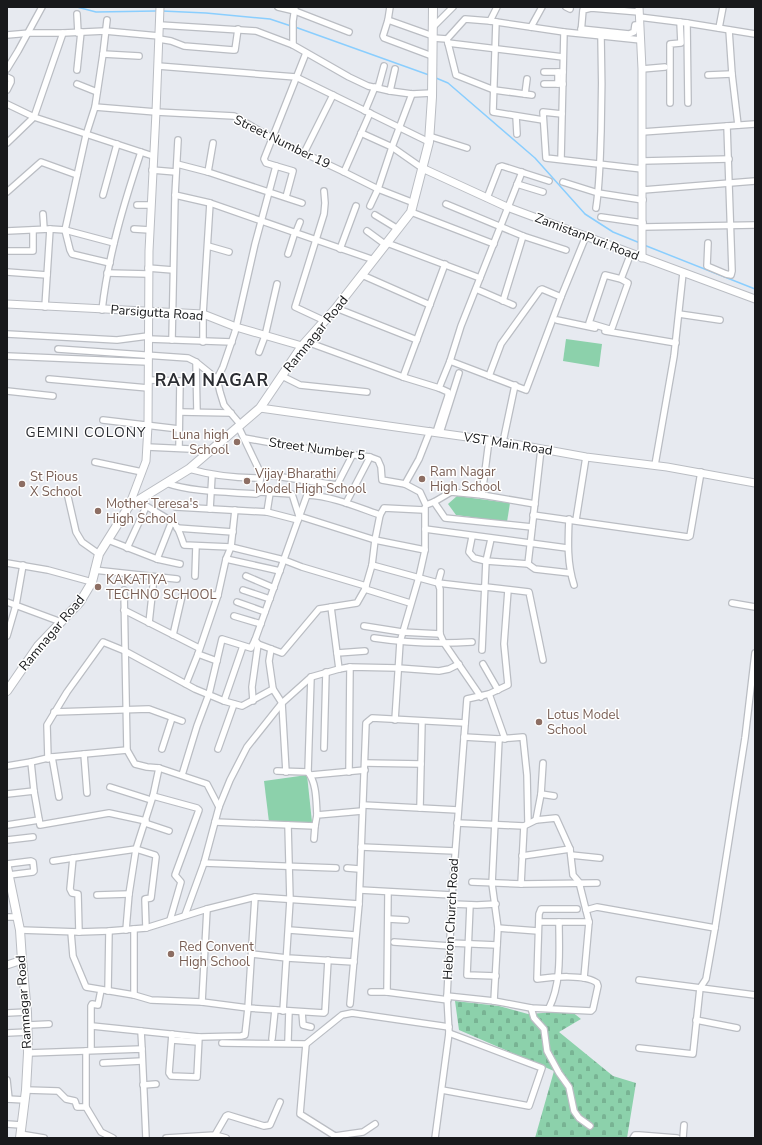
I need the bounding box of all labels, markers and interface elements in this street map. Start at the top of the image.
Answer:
street label: Street Number 19 [231,111,333,173]
street label: ZamistanPuri Road [532,209,642,265]
street label: Ramnagar Road [280,292,352,376]
street label: Parsigutta Road [110,301,204,325]
district label: RAM NAGAR [155,369,269,392]
district label: GEMINI COLONY [26,423,146,442]
place label: Luna high School [172,426,229,459]
street label: VST Main Road [461,428,554,460]
street label: Street Number 5 [268,433,367,465]
marker: Luna high School [232,437,242,447]
place label: Ram Nagar High School [430,463,501,496]
place label: Vijay Bharathi Model High School [254,465,366,498]
place label: St Pious X School [30,468,82,501]
marker: Ram Nagar High School [417,474,427,484]
marker: Vijay Bharathi Model High School [242,476,252,486]
marker: St Pious X School [17,479,27,489]
place label: Mother Teresa's High School [106,495,199,528]
marker: Mother Teresa's High School [93,506,103,516]
place label: KAKATIYA TECHNO SCHOOL [106,571,217,604]
marker: KAKATIYA TECHNO SCHOOL [93,582,103,592]
street label: Ramnagar Road [15,591,89,675]
place label: Lotus Model School [547,706,619,739]
marker: Lotus Model School [534,717,544,727]
street label: Hebron Church Road [439,858,463,980]
place label: Red Convent High School [179,938,254,971]
marker: Red Convent High School [166,949,176,959]
street label: Ramnagar Road [12,955,36,1049]

